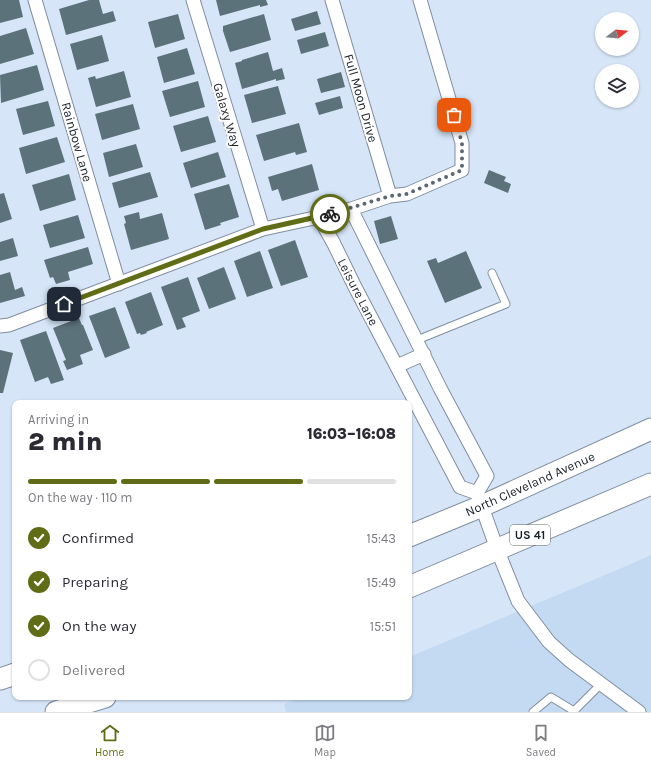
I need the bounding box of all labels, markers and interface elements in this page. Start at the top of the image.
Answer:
north arrow [595,12,639,56]
map controls [595,12,639,108]
street label: Full Moon Drive [341,52,381,144]
button: layers [595,64,639,108]
street label: Galaxy Way [210,81,244,149]
pin [437,98,471,132]
street label: Rainbow Lane [59,101,96,184]
icon: bag [443,104,465,126]
courier [310,194,350,234]
icon: bike [319,203,341,225]
street label: Leisure Lane [335,256,382,328]
pin [47,287,81,321]
icon: home [53,293,75,315]
text: Arriving in [28,412,89,427]
text: 16:03–16:08 [307,425,396,443]
text: 2 min [28,426,103,457]
street label: North Cleveland Avenue [463,449,597,519]
text: On the way · 110 m [28,490,133,505]
road number: US 41 [510,525,550,545]
icon: check [28,527,50,549]
text: Confirmed [62,529,134,547]
text: 15:43 [366,531,396,546]
icon: check [28,571,50,593]
text: Preparing [62,573,128,591]
text: 15:49 [367,575,396,590]
icon: check [28,615,50,637]
text: On the way [62,617,136,635]
text: 15:51 [370,619,396,634]
text: Delivered [62,661,126,679]
tab: Home [95,722,124,759]
tab: Map [314,722,336,759]
tab: Saved [526,722,556,759]

